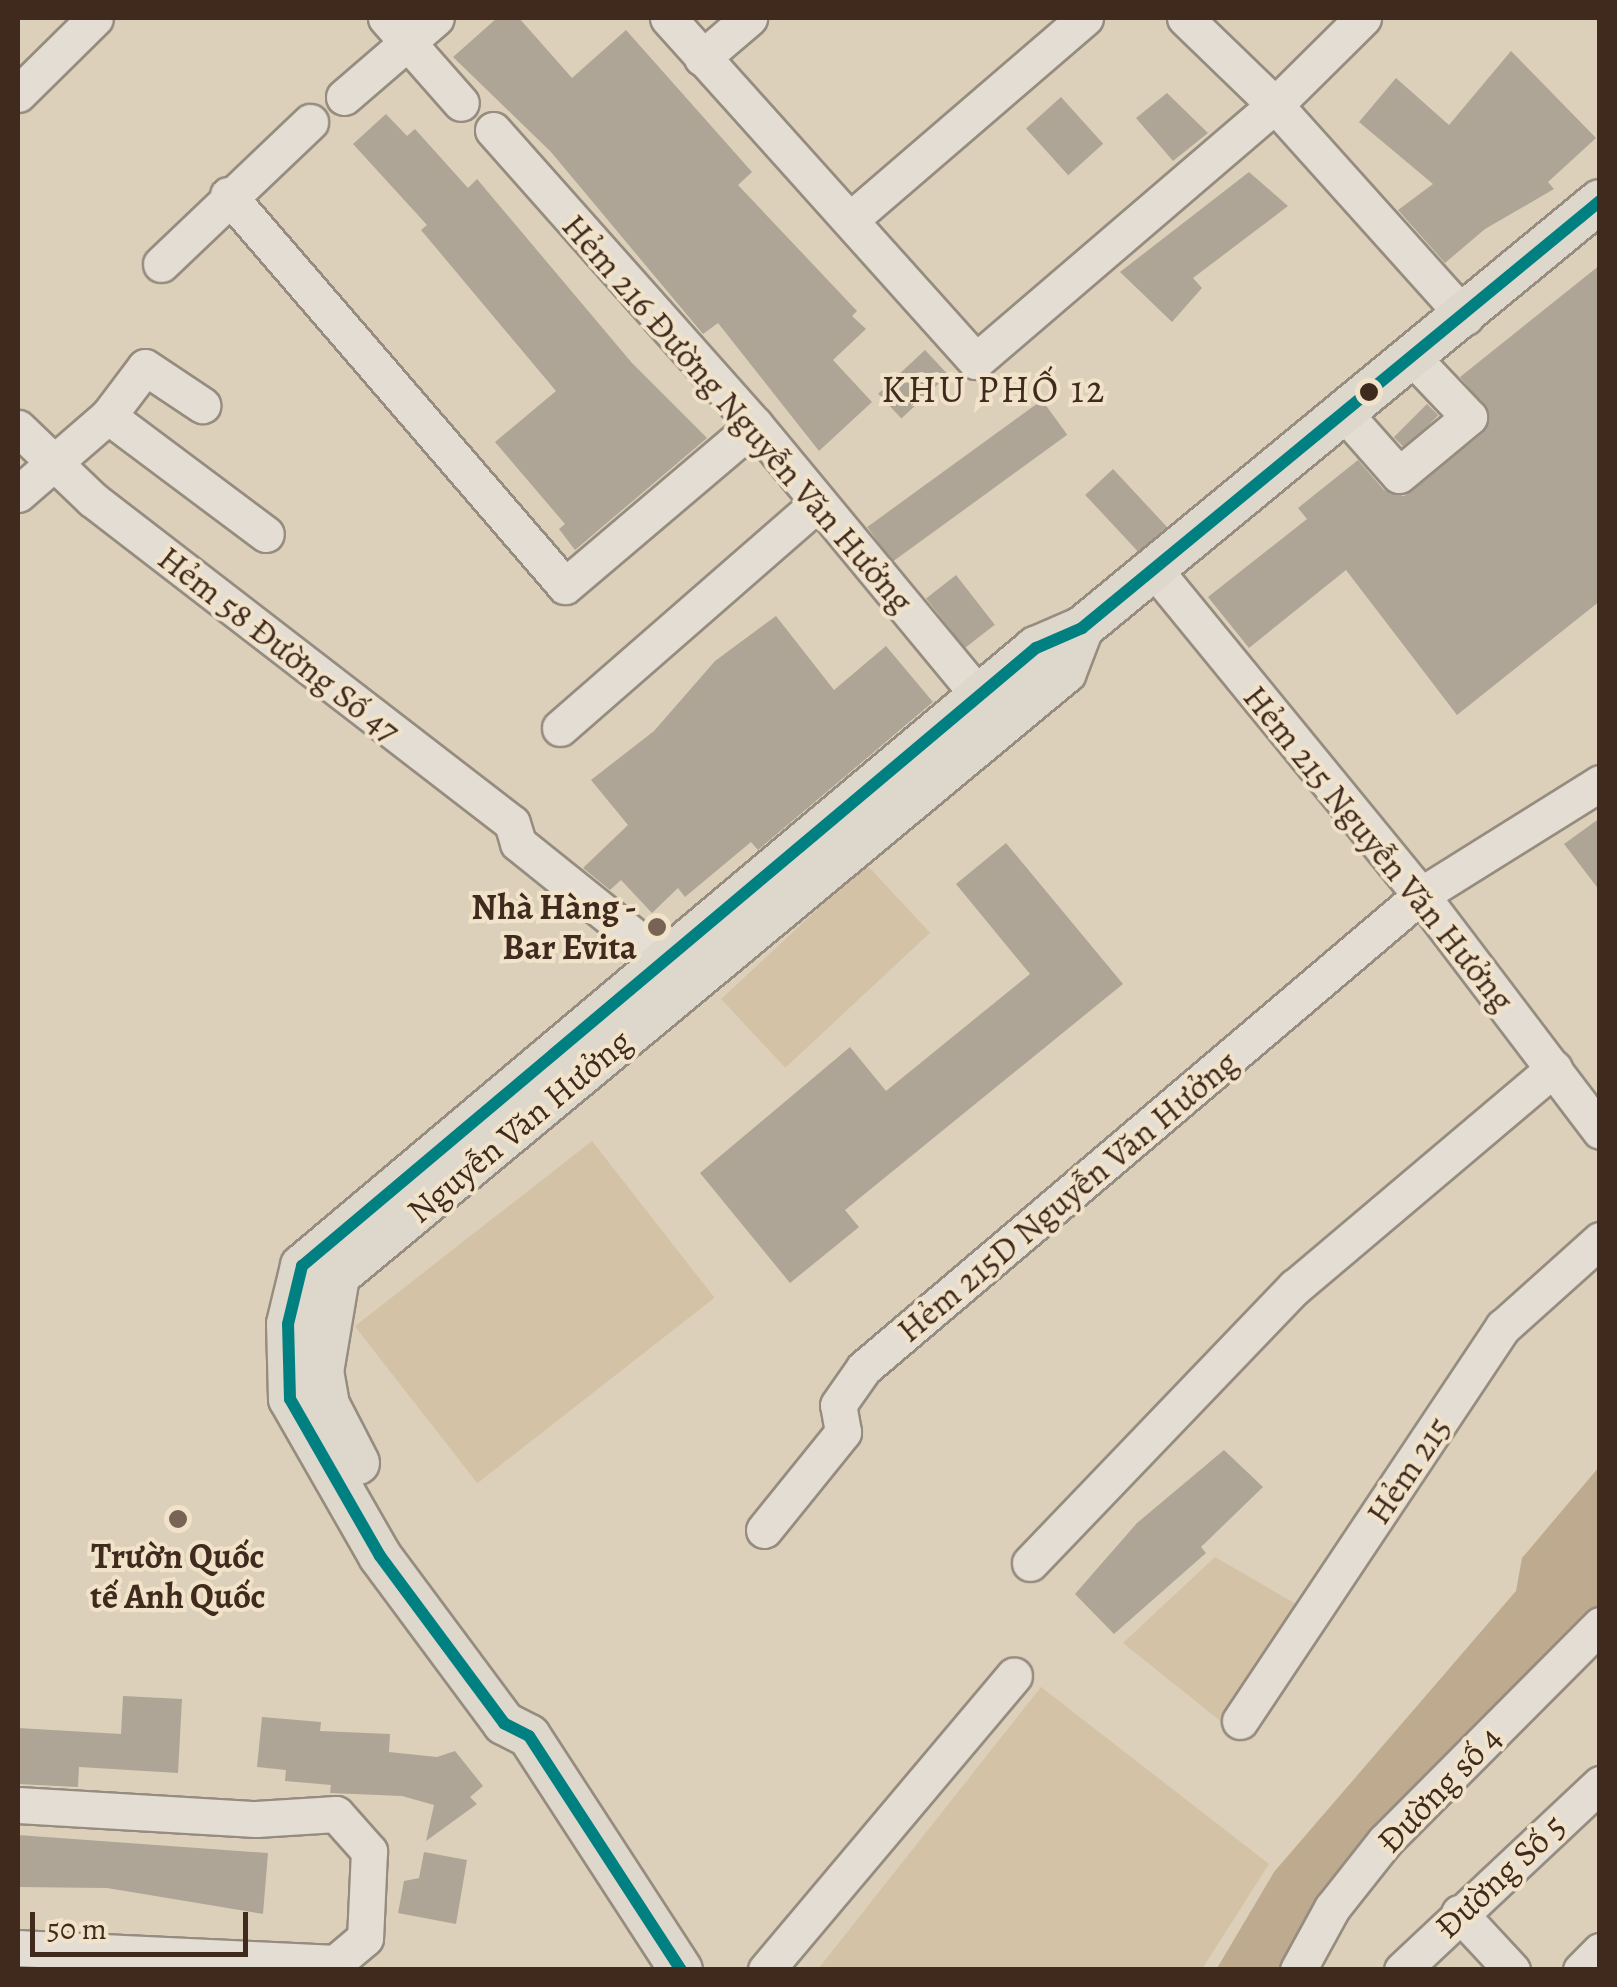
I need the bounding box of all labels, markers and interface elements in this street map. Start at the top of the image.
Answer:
street label: Hẻm 216 Đường Nguyễn Văn Hưởng [553,205,923,621]
district label: KHU PHỐ 12 [881,367,1107,413]
unlabelled marker [1359,382,1379,402]
street label: Hẻm 58 Đường Số 47 [150,537,408,751]
street label: Hẻm 215 Nguyễn Văn Hưởng [1235,677,1523,1019]
place label: Nhà Hàng - Bar Evita [471,886,637,968]
marker: Nhà Hàng - Bar Evita [646,916,668,938]
street label: Nguyễn Văn Hưởng [399,1020,639,1232]
street label: Hẻm 215D Nguyễn Văn Hưởng [888,1041,1246,1351]
street label: Hẻm 215 [1357,1408,1459,1532]
marker: Trườn Quốc tế Anh Quốc [167,1508,189,1530]
place label: Trườn Quốc tế Anh Quốc [90,1535,266,1617]
street label: Đường số 4 [1368,1717,1510,1861]
street label: Đường Số 5 [1426,1805,1574,1947]
scale bar [35,1892,252,1954]
text: 50 m [47,1909,107,1949]

